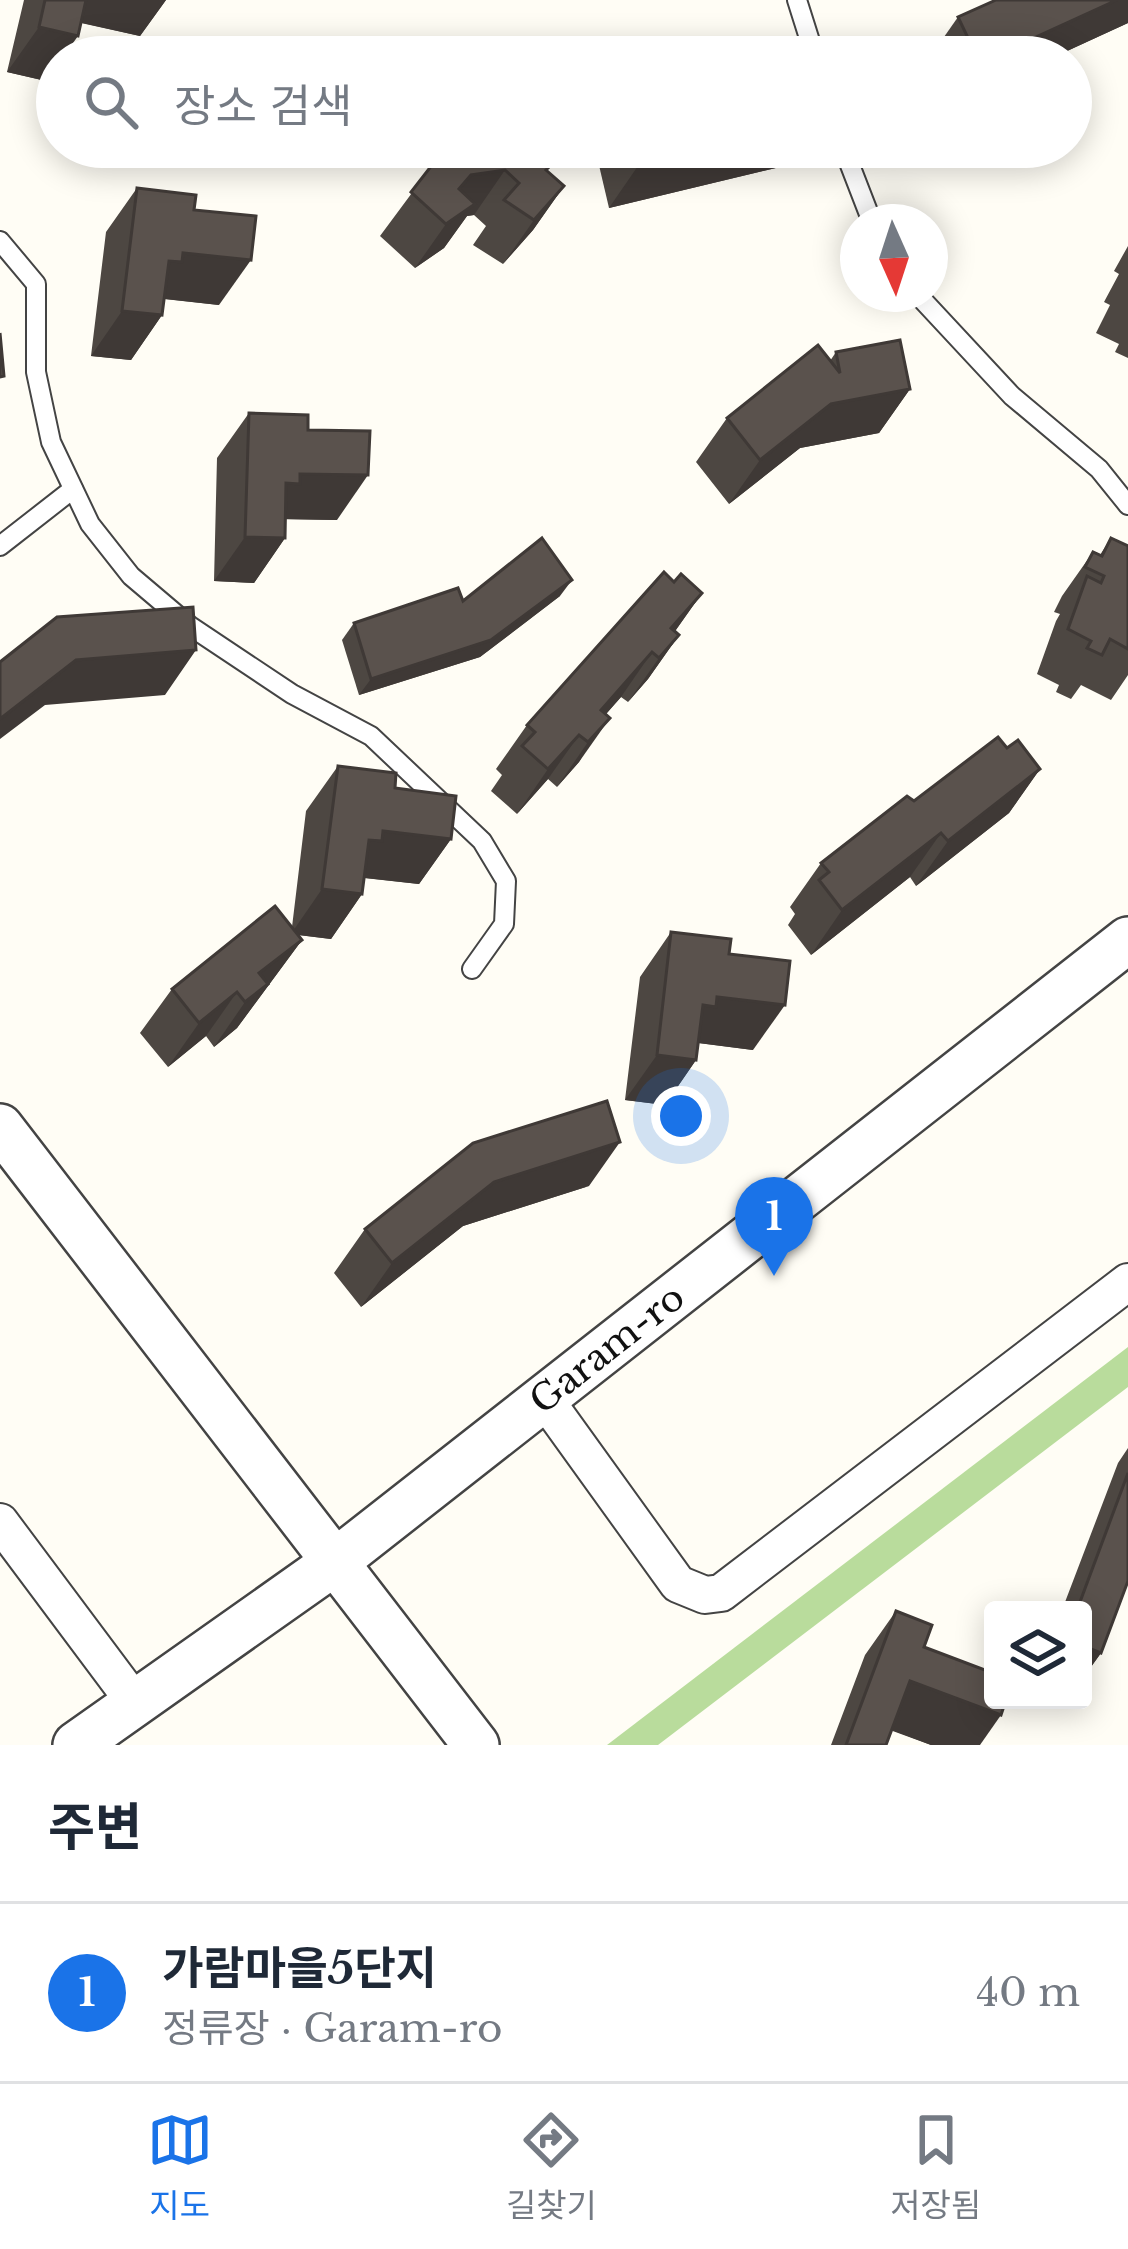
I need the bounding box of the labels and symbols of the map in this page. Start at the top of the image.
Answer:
north arrow [840,204,948,312]
your location [651,1086,711,1146]
pin: 1 [735,1177,813,1276]
street label: Garam-ro [521,1275,693,1423]

